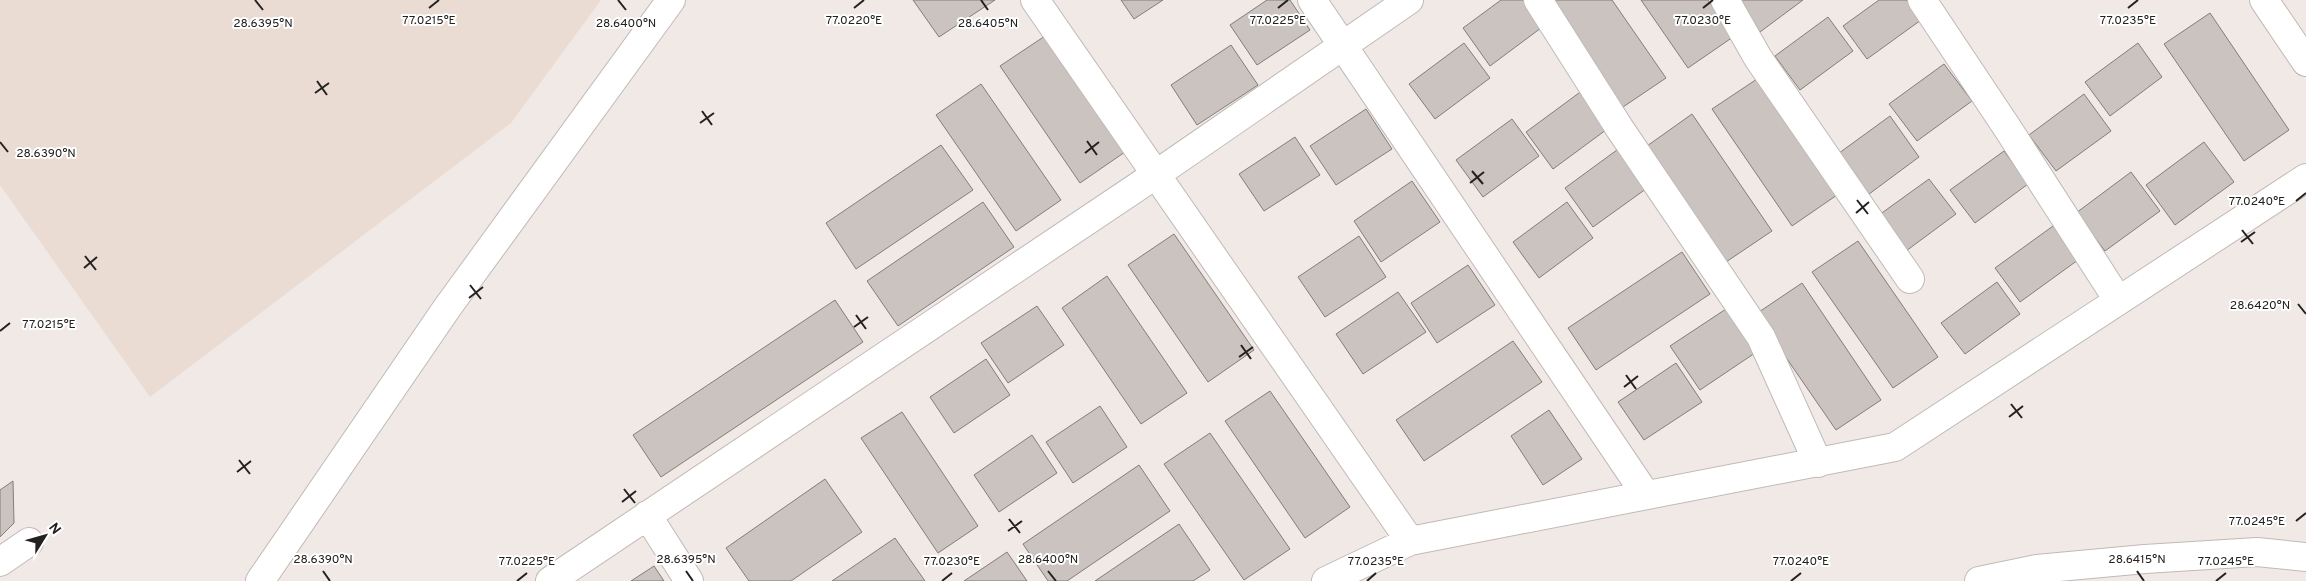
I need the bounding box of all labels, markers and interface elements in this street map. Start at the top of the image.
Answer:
text: 77.0215°E [402,13,456,29]
text: 77.0220°E [826,13,882,29]
text: 77.0225°E [1250,13,1306,29]
text: 77.0230°E [1675,13,1731,29]
text: 77.0235°E [2100,13,2156,29]
text: 28.6395°N [233,16,293,32]
text: 28.6400°N [596,16,656,32]
text: 28.6405°N [958,16,1018,32]
text: 28.6390°N [16,146,76,162]
text: 77.0240°E [2229,194,2285,210]
text: 28.6420°N [2230,298,2290,314]
text: 77.0215°E [22,317,76,333]
north arrow [20,511,70,561]
text: 77.0245°E [2229,514,2285,530]
text: N [44,520,64,538]
text: 28.6390°N [293,552,353,568]
text: 28.6395°N [656,552,716,568]
text: 28.6400°N [1018,552,1078,568]
text: 28.6415°N [2108,552,2166,568]
text: 77.0225°E [499,554,555,570]
text: 77.0230°E [924,554,980,570]
text: 77.0235°E [1348,554,1404,570]
text: 77.0240°E [1773,554,1829,570]
text: 77.0245°E [2198,554,2254,570]

